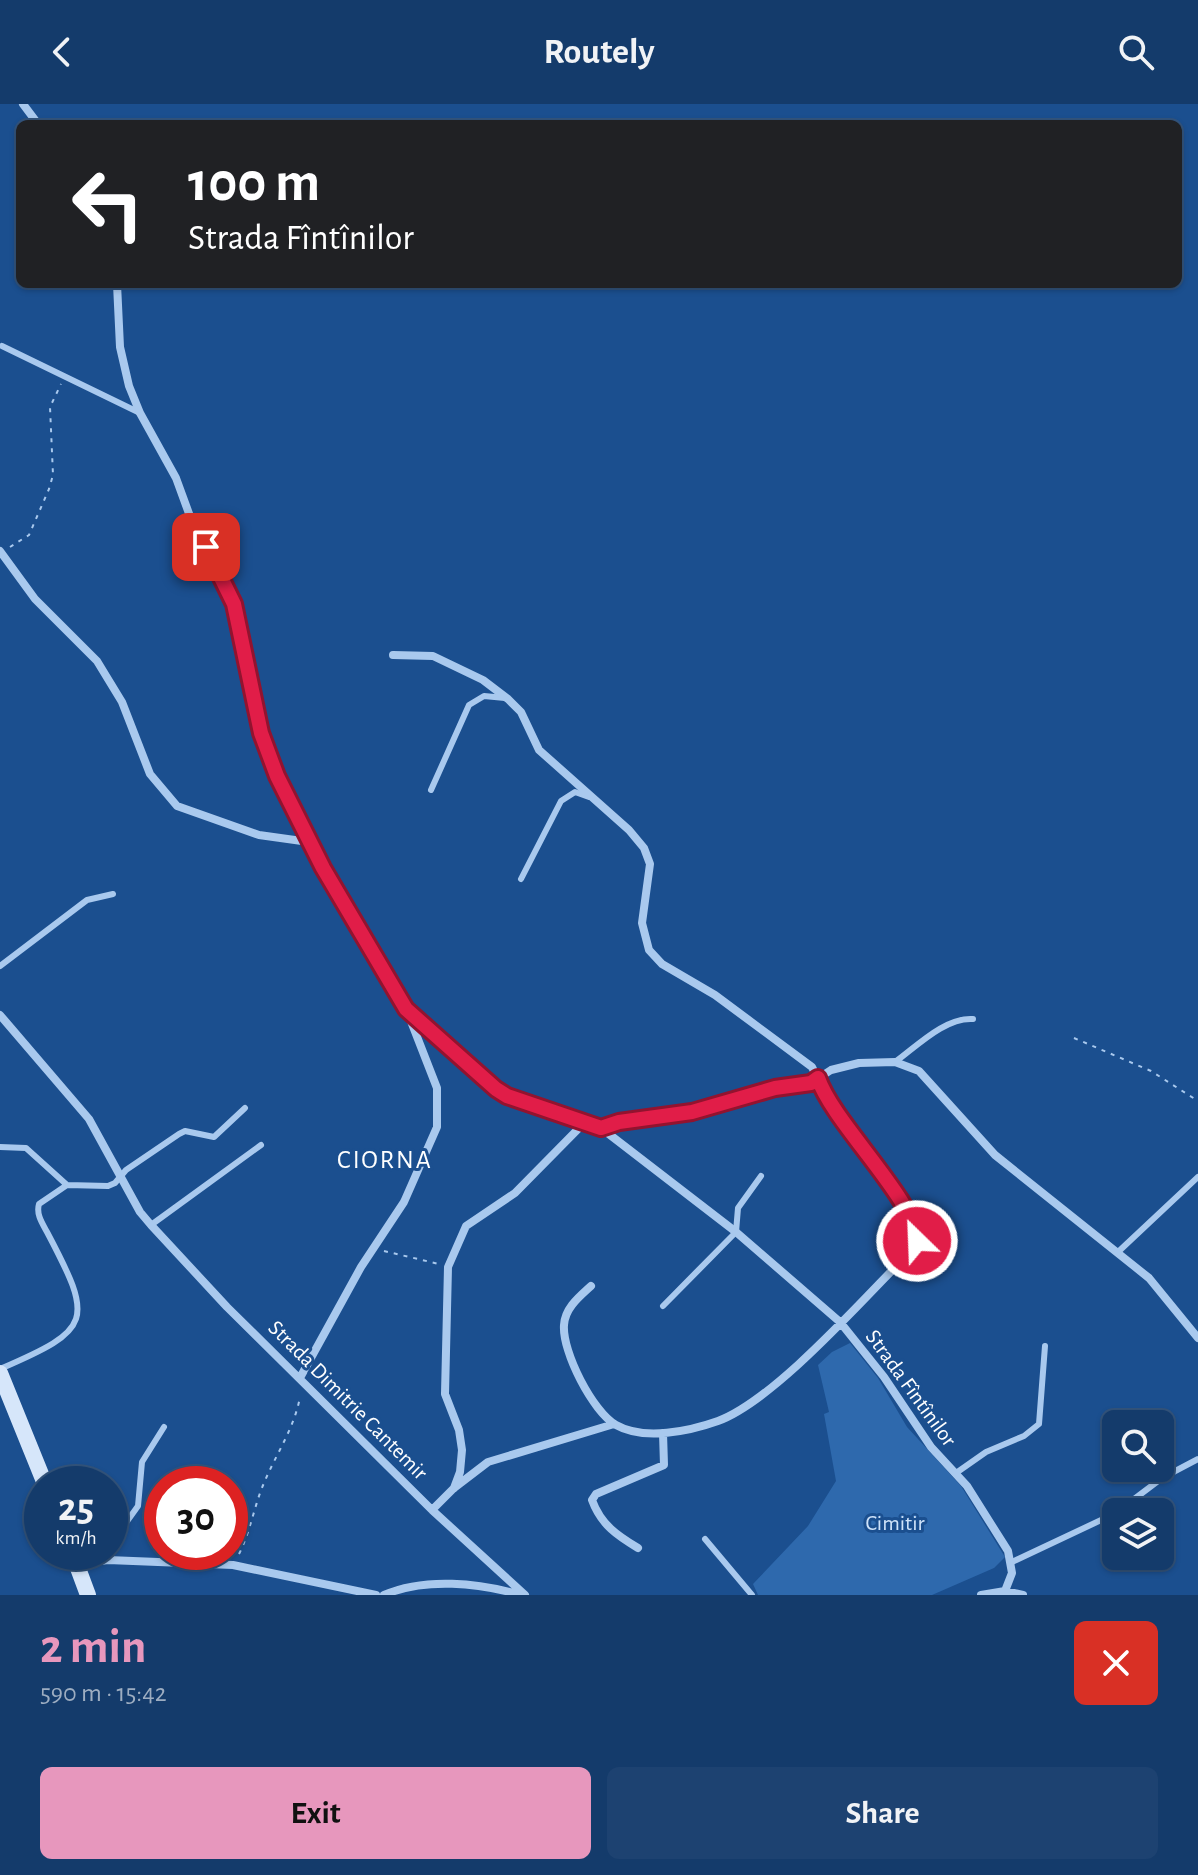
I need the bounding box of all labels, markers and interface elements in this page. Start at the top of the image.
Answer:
icon: back [40,30,84,74]
icon: search [1114,30,1158,74]
text: Routely [544,34,654,70]
icon: left [56,152,160,256]
text: 100 m [188,155,320,211]
text: Strada Fîntînilor [188,220,414,256]
pin [172,513,240,581]
icon: arrive [184,525,228,569]
district label: CIORNA [337,1147,433,1173]
position arrow [875,1199,959,1283]
street label: Strada Dimitrie Cantemir [264,1316,432,1484]
street label: Strada Fîntînilor [862,1326,960,1450]
map controls [1102,1410,1174,1570]
button: search [1102,1410,1174,1482]
speed limit sign: 30 [144,1466,248,1570]
text: 25 [58,1488,94,1528]
button: layers [1102,1498,1174,1570]
park label: Cimitir [865,1512,925,1534]
text: km/h [55,1528,97,1548]
button: close [1074,1621,1158,1705]
text: 2 min [40,1624,147,1672]
text: 590 m · 15:42 [40,1680,167,1706]
button: Exit [40,1767,591,1859]
button: Share [607,1767,1158,1859]

